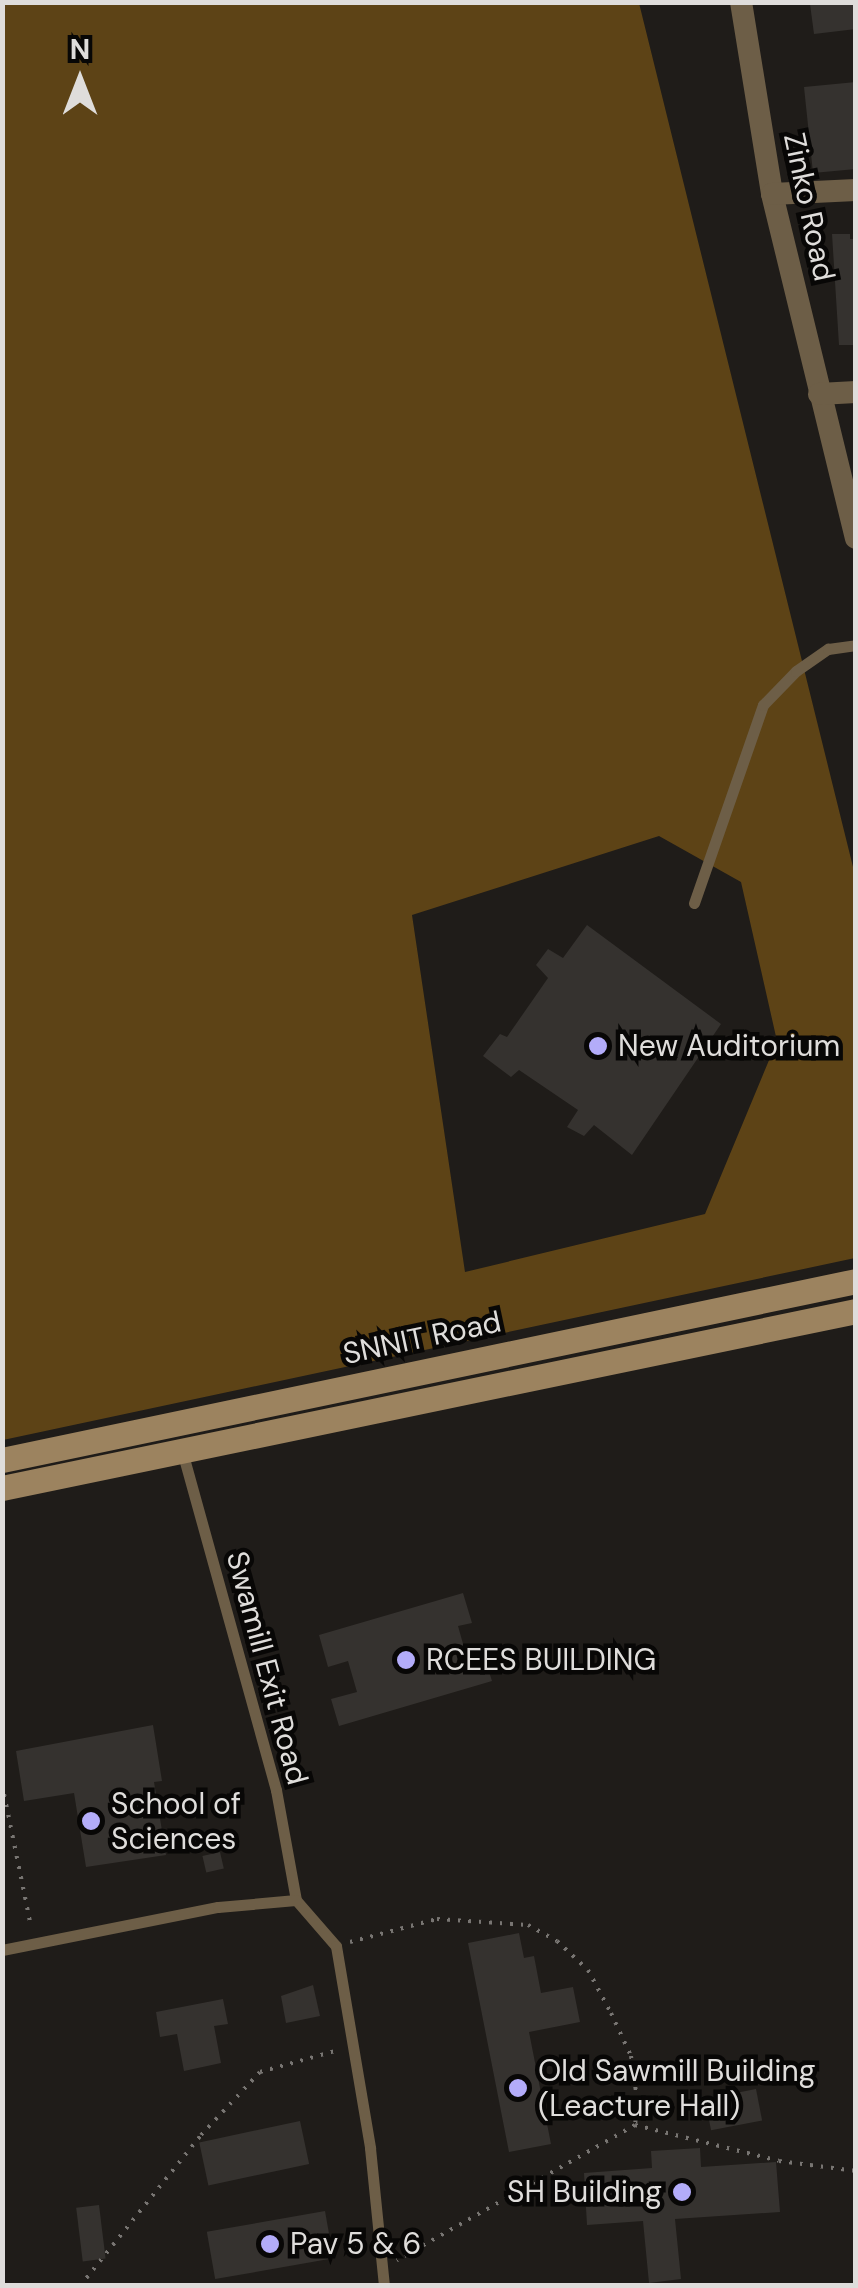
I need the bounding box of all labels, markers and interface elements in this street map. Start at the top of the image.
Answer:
north arrow [30,30,130,130]
text: N [70,31,90,68]
street label: Zinko Road [776,130,842,284]
place label: New Auditorium [618,1028,840,1064]
marker: New Auditorium [587,1035,609,1057]
street label: SNNIT Road [340,1304,504,1372]
street label: Swamill Exit Road [219,1547,315,1789]
place label: RCEES BUILDING [426,1642,656,1678]
marker: RCEES BUILDING [395,1649,417,1671]
place label: School of Sciences [111,1786,241,1856]
marker: School of Sciences [80,1810,102,1832]
place label: Old Sawmill Building (Leacture Hall) [538,2053,815,2124]
marker: Old Sawmill Building (Leacture Hall) [507,2077,529,2099]
place label: SH Building [507,2174,662,2210]
marker: SH Building [671,2181,693,2203]
place label: Pav 5 & 6 [290,2226,421,2262]
marker: Pav 5 & 6 [259,2233,281,2255]

